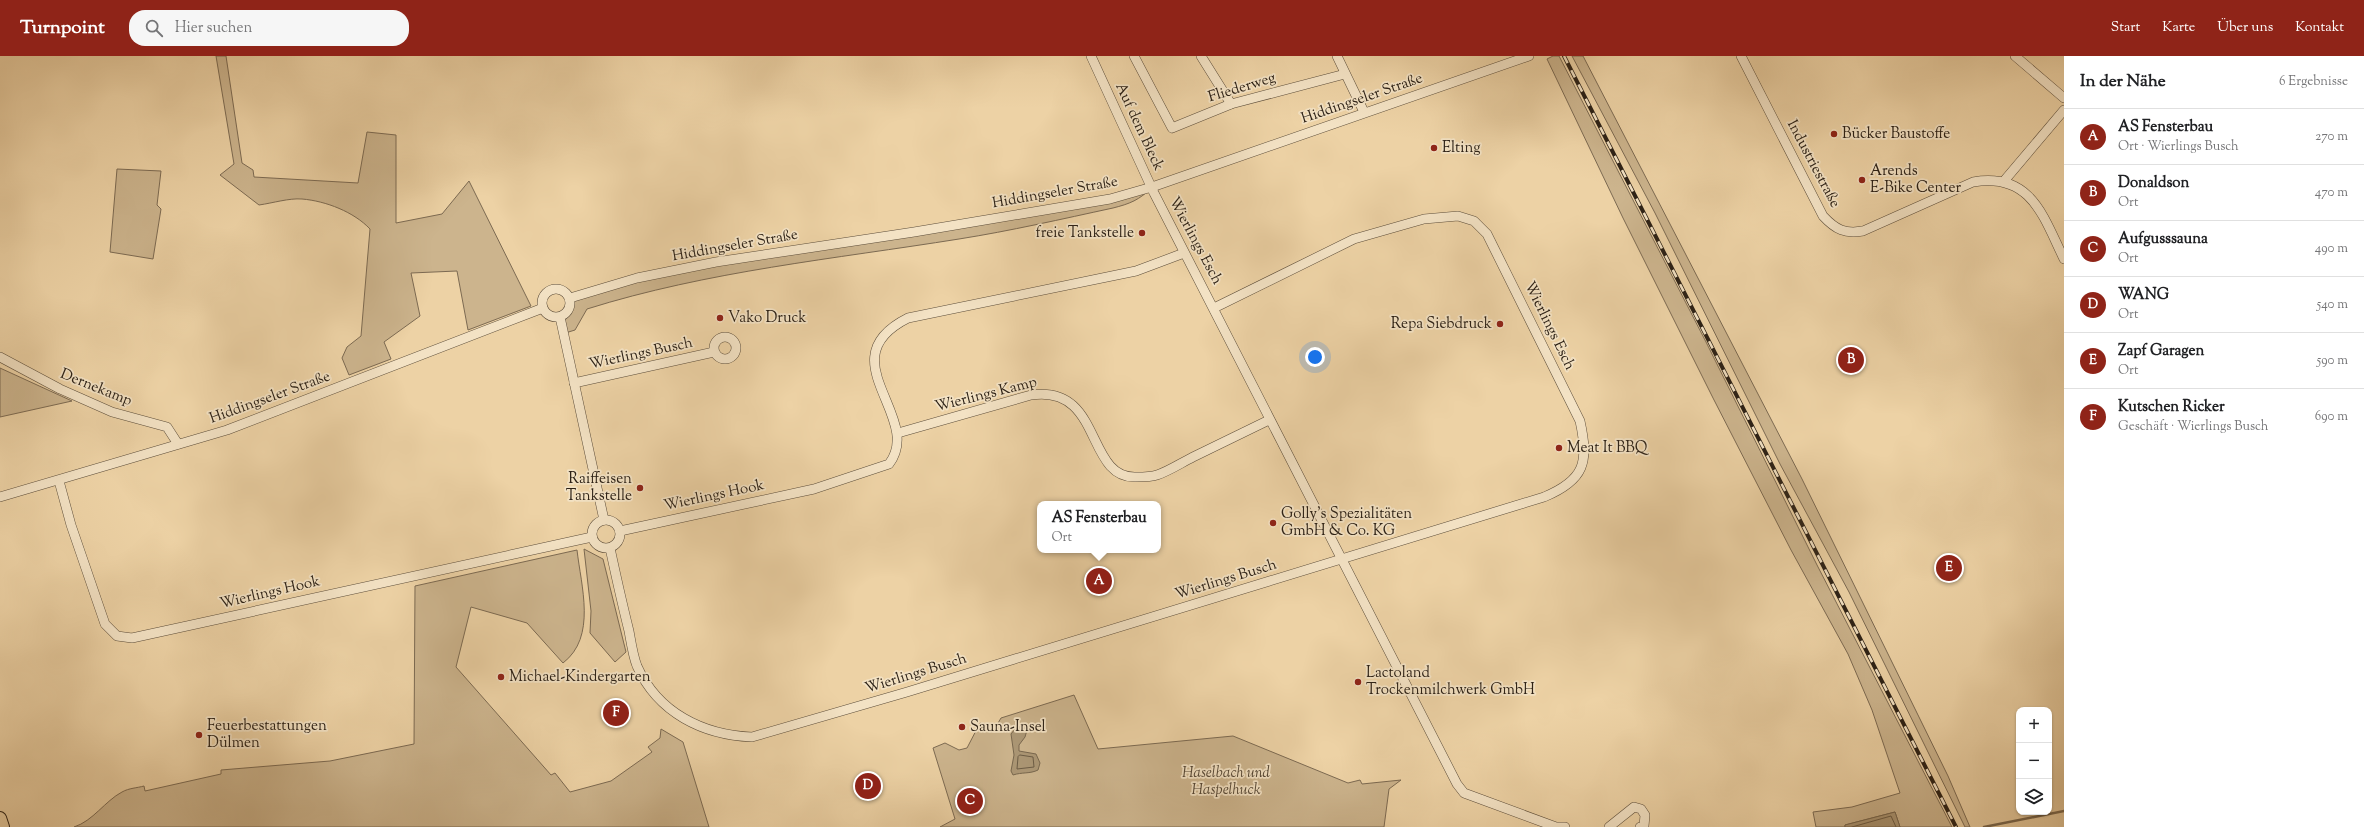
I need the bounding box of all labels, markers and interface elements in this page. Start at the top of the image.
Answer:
search box [129,10,409,46]
text: Turnpoint [20,15,105,42]
icon: search [143,17,165,39]
text: Hier suchen [175,18,252,39]
text: Start [2111,18,2140,38]
text: Karte [2162,18,2195,38]
text: Über uns [2217,18,2273,38]
text: Kontakt [2295,18,2344,38]
street label: Fliederweg [1206,68,1278,108]
street label: Hiddingseler Straße [1298,68,1426,130]
text: In der Nähe [2080,70,2166,94]
text: 6 Ergebnisse [2279,73,2348,91]
street label: Auf dem Bleck [1109,80,1169,174]
street label: Industriestraße [1781,116,1845,212]
text: AS Fensterbau [2118,117,2213,138]
place label: Bücker Baustoffe [1842,124,1950,145]
text: A [2088,128,2098,146]
text: 270 m [2315,128,2348,146]
marker: Bücker Baustoffe [1829,129,1839,139]
place label: Elting [1442,138,1481,159]
text: Ort · Wierlings Busch [2118,138,2239,156]
marker: Elting [1429,143,1439,153]
place label: Arends E-Bike Center [1870,161,1961,199]
street label: Hiddingseler Straße [990,172,1120,214]
text: Donaldson [2118,173,2189,194]
marker: Arends E-Bike Center [1857,175,1867,185]
text: B [2089,184,2097,202]
text: 470 m [2315,184,2348,202]
street label: Wierlings Esch [1163,193,1227,289]
text: Ort [2118,194,2138,212]
place label: freie Tankstelle [1036,223,1134,244]
street label: Hiddingseler Straße [670,225,800,267]
marker: freie Tankstelle [1137,228,1147,238]
text: Aufgusssauna [2118,229,2208,250]
text: C [2088,240,2098,258]
text: 490 m [2315,240,2348,258]
text: Ort [2118,250,2138,268]
street label: Wierlings Esch [1518,278,1580,374]
text: WANG [2118,285,2169,306]
text: D [2088,296,2098,314]
text: 540 m [2317,296,2348,314]
text: Ort [2118,306,2138,324]
place label: Vako Druck [728,308,806,329]
marker: Vako Druck [715,313,725,323]
place label: Repa Siebdruck [1391,314,1492,335]
marker: Repa Siebdruck [1495,319,1505,329]
street label: Wierlings Busch [587,333,695,375]
text: Zapf Garagen [2118,341,2204,362]
pin: B [1838,345,1864,375]
your location [1305,347,1325,367]
text: E [2089,352,2097,370]
text: 590 m [2317,352,2348,370]
text: Ort [2118,362,2138,380]
street label: Dernekamp [57,364,135,412]
street label: Hiddingseler Straße [207,366,333,430]
street label: Wierlings Kamp [933,372,1039,418]
text: Kutschen Ricker [2118,397,2225,418]
text: F [2089,408,2097,426]
text: 690 m [2315,408,2348,426]
text: Geschäft · Wierlings Busch [2118,418,2268,436]
place label: Meat It BBQ [1567,438,1650,459]
marker: Meat It BBQ [1554,443,1564,453]
place label: Raiffeisen Tankstelle [566,469,632,507]
street label: Wierlings Hook [662,475,766,517]
marker: Raiffeisen Tankstelle [635,483,645,493]
popup [1037,501,1161,553]
place label: Golly's Spezialitäten GmbH & Co. KG [1281,504,1412,542]
text: AS Fensterbau [1051,508,1147,529]
marker: Golly's Spezialitäten GmbH & Co. KG [1268,518,1278,528]
text: Ort [1051,529,1072,547]
pin: E [1936,553,1962,583]
street label: Wierlings Busch [1172,554,1280,605]
pin: A [1086,566,1112,596]
street label: Wierlings Hook [218,571,322,615]
street label: Wierlings Busch [862,648,970,699]
place label: Lactoland Trockenmilchwerk GmbH [1366,663,1535,701]
place label: Michael-Kindergarten [509,667,651,688]
marker: Michael-Kindergarten [496,672,506,682]
marker: Lactoland Trockenmilchwerk GmbH [1353,677,1363,687]
pin: F [603,698,629,728]
map controls [2016,707,2052,815]
button: + [2016,707,2052,743]
place label: Feuerbestattungen Dülmen [207,716,327,754]
place label: Sauna-Insel [970,717,1046,738]
marker: Sauna-Insel [957,722,967,732]
marker: Feuerbestattungen Dülmen [194,730,204,740]
button: − [2016,743,2052,779]
park label: Haselbach und Haspelhuck [1182,763,1271,801]
pin: D [855,771,881,801]
button: layers [2016,779,2052,815]
pin: C [957,786,983,816]

